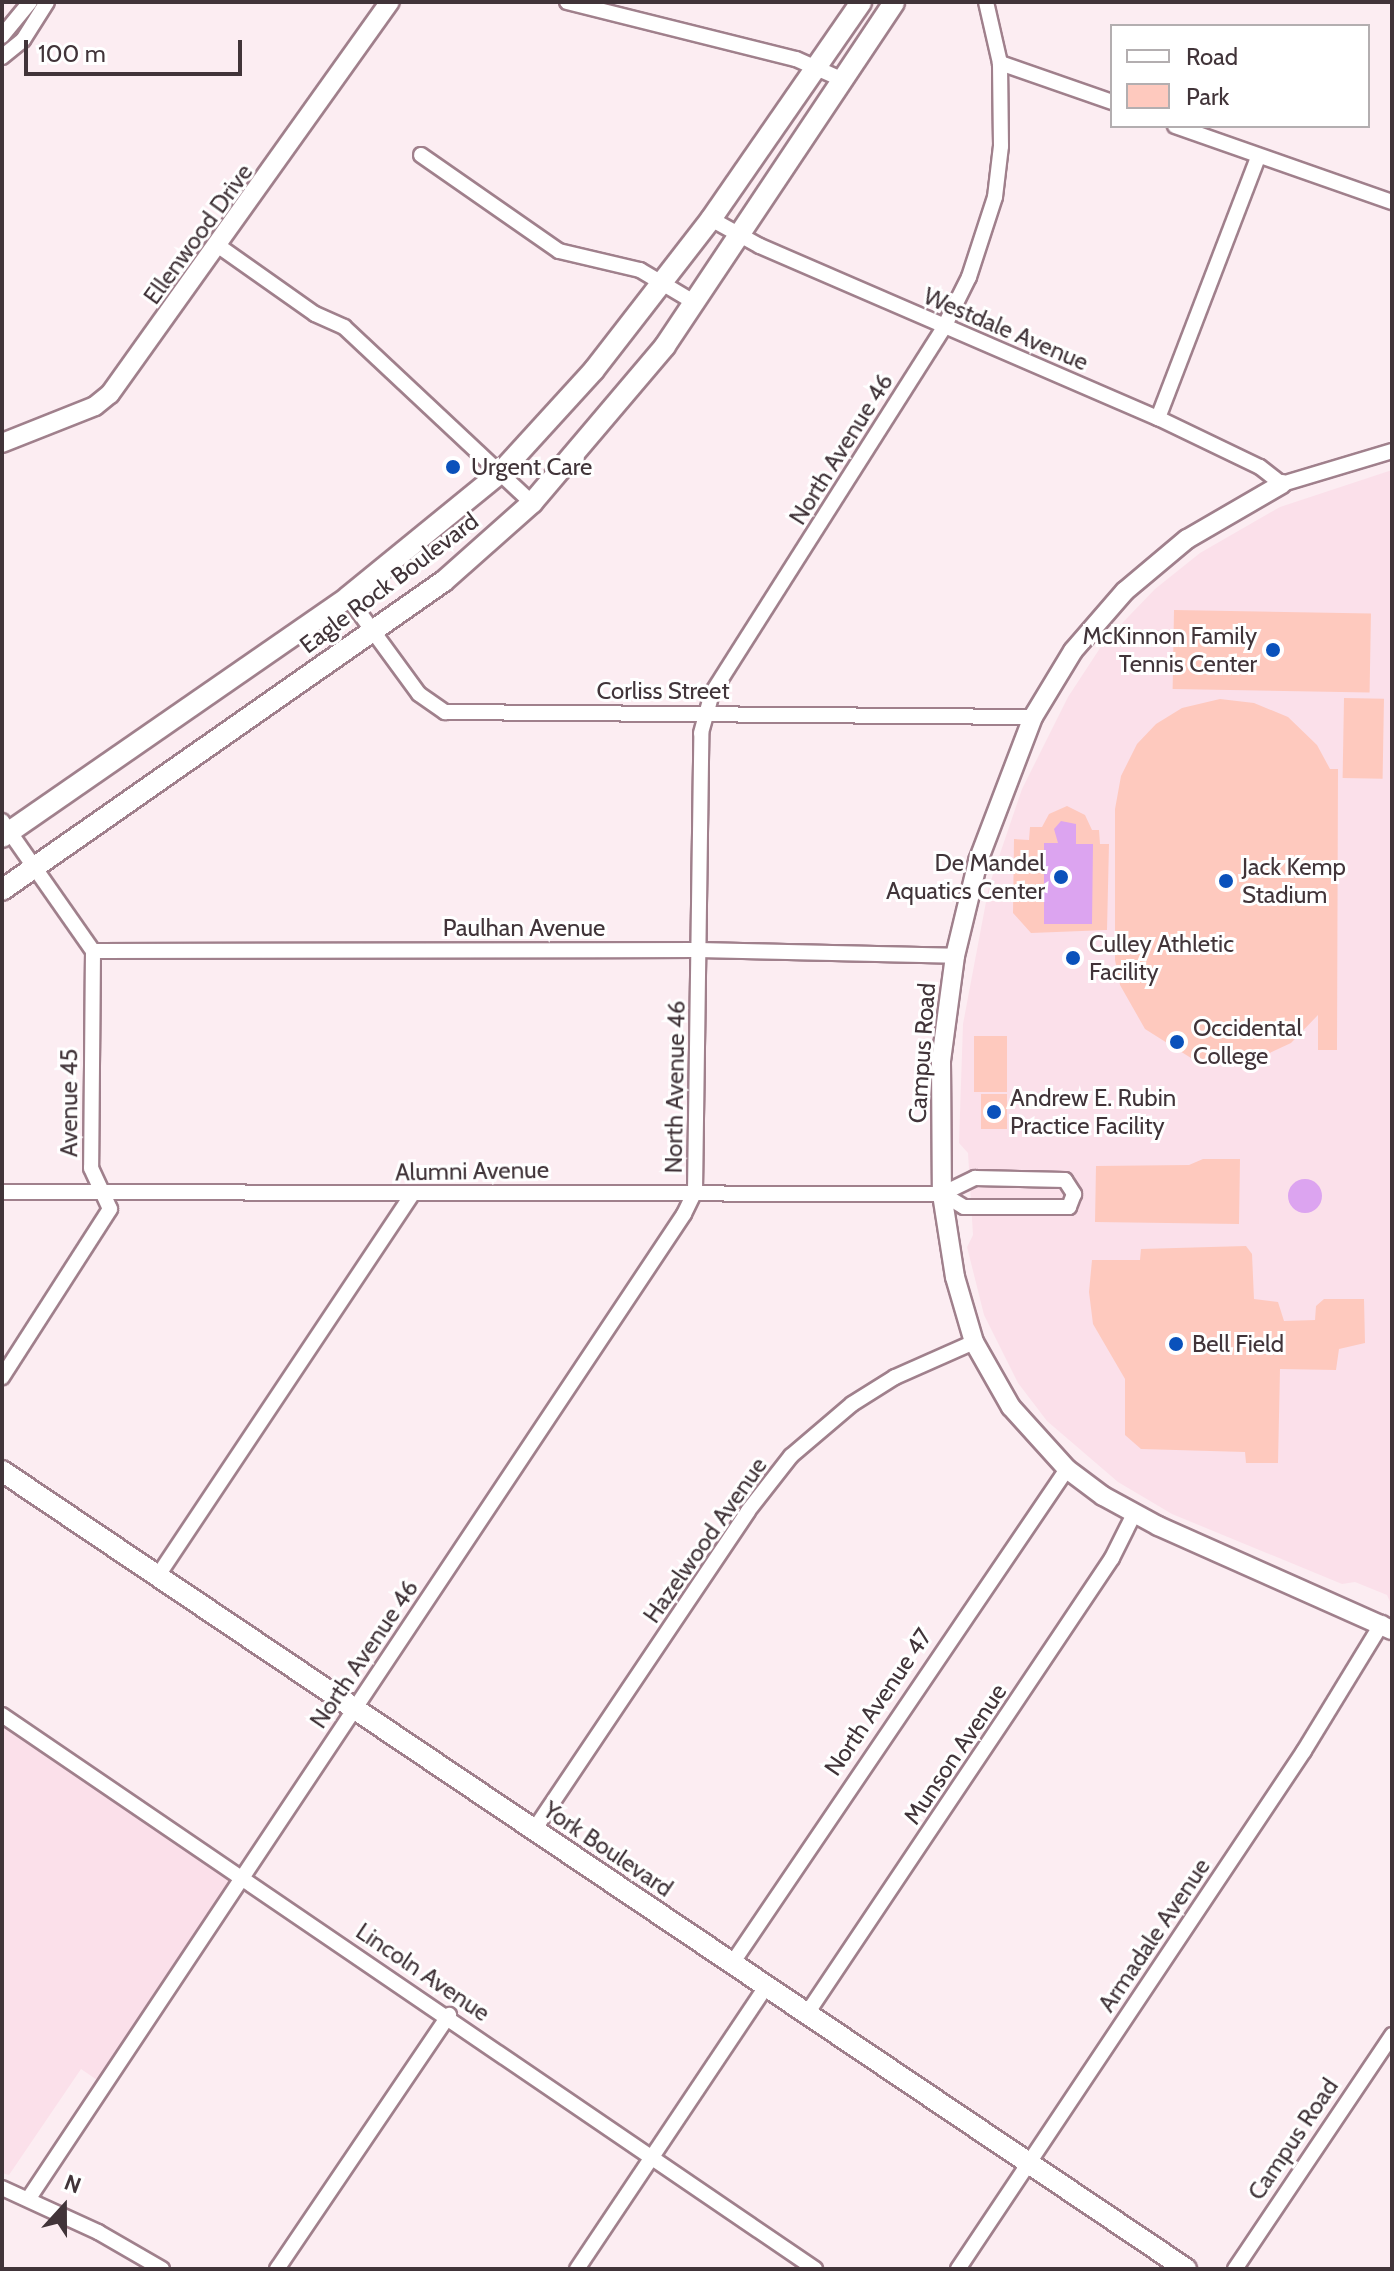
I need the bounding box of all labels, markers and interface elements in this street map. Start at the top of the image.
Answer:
scale bar [28,24,246,74]
legend [1110,24,1370,128]
text: 100 m [38,39,106,68]
text: Road [1186,42,1238,71]
text: Park [1186,82,1229,111]
street label: Ellenwood Drive [137,158,259,310]
street label: Westdale Avenue [919,281,1093,377]
street label: North Avenue 46 [783,368,899,530]
place label: Urgent Care [471,453,592,481]
marker: Urgent Care [442,456,464,478]
street label: Eagle Rock Boulevard [294,507,484,659]
place label: McKinnon Family Tennis Center [1083,622,1257,678]
marker: McKinnon Family Tennis Center [1264,641,1282,659]
street label: Corliss Street [597,677,729,705]
place label: De Mandel Aquatics Center [886,849,1045,905]
place label: Jack Kemp Stadium [1242,853,1346,909]
marker: De Mandel Aquatics Center [1052,868,1070,886]
marker: Jack Kemp Stadium [1217,872,1235,890]
street label: Paulhan Avenue [443,914,605,942]
place label: Culley Athletic Facility [1089,930,1234,986]
marker: Culley Athletic Facility [1064,949,1082,967]
street label: Campus Road [903,982,941,1124]
street label: North Avenue 46 [659,1000,691,1174]
place label: Occidental College [1193,1014,1302,1070]
marker: Occidental College [1168,1033,1186,1051]
street label: Avenue 45 [55,1049,83,1157]
place label: Andrew E. Rubin Practice Facility [1010,1084,1176,1140]
marker: Andrew E. Rubin Practice Facility [985,1103,1003,1121]
street label: Alumni Avenue [395,1155,549,1187]
place label: Bell Field [1192,1330,1284,1358]
marker: Bell Field [1167,1335,1185,1353]
street label: Hazelwood Avenue [637,1452,773,1628]
street label: North Avenue 46 [304,1574,424,1734]
street label: North Avenue 47 [818,1623,938,1781]
street label: Munson Avenue [897,1678,1013,1830]
street label: York Boulevard [538,1795,678,1903]
street label: Armadale Avenue [1092,1853,1216,2017]
street label: Lincoln Avenue [351,1917,495,2027]
street label: Campus Road [1242,2073,1344,2205]
north arrow [24,2167,104,2247]
text: N [61,2169,85,2200]

